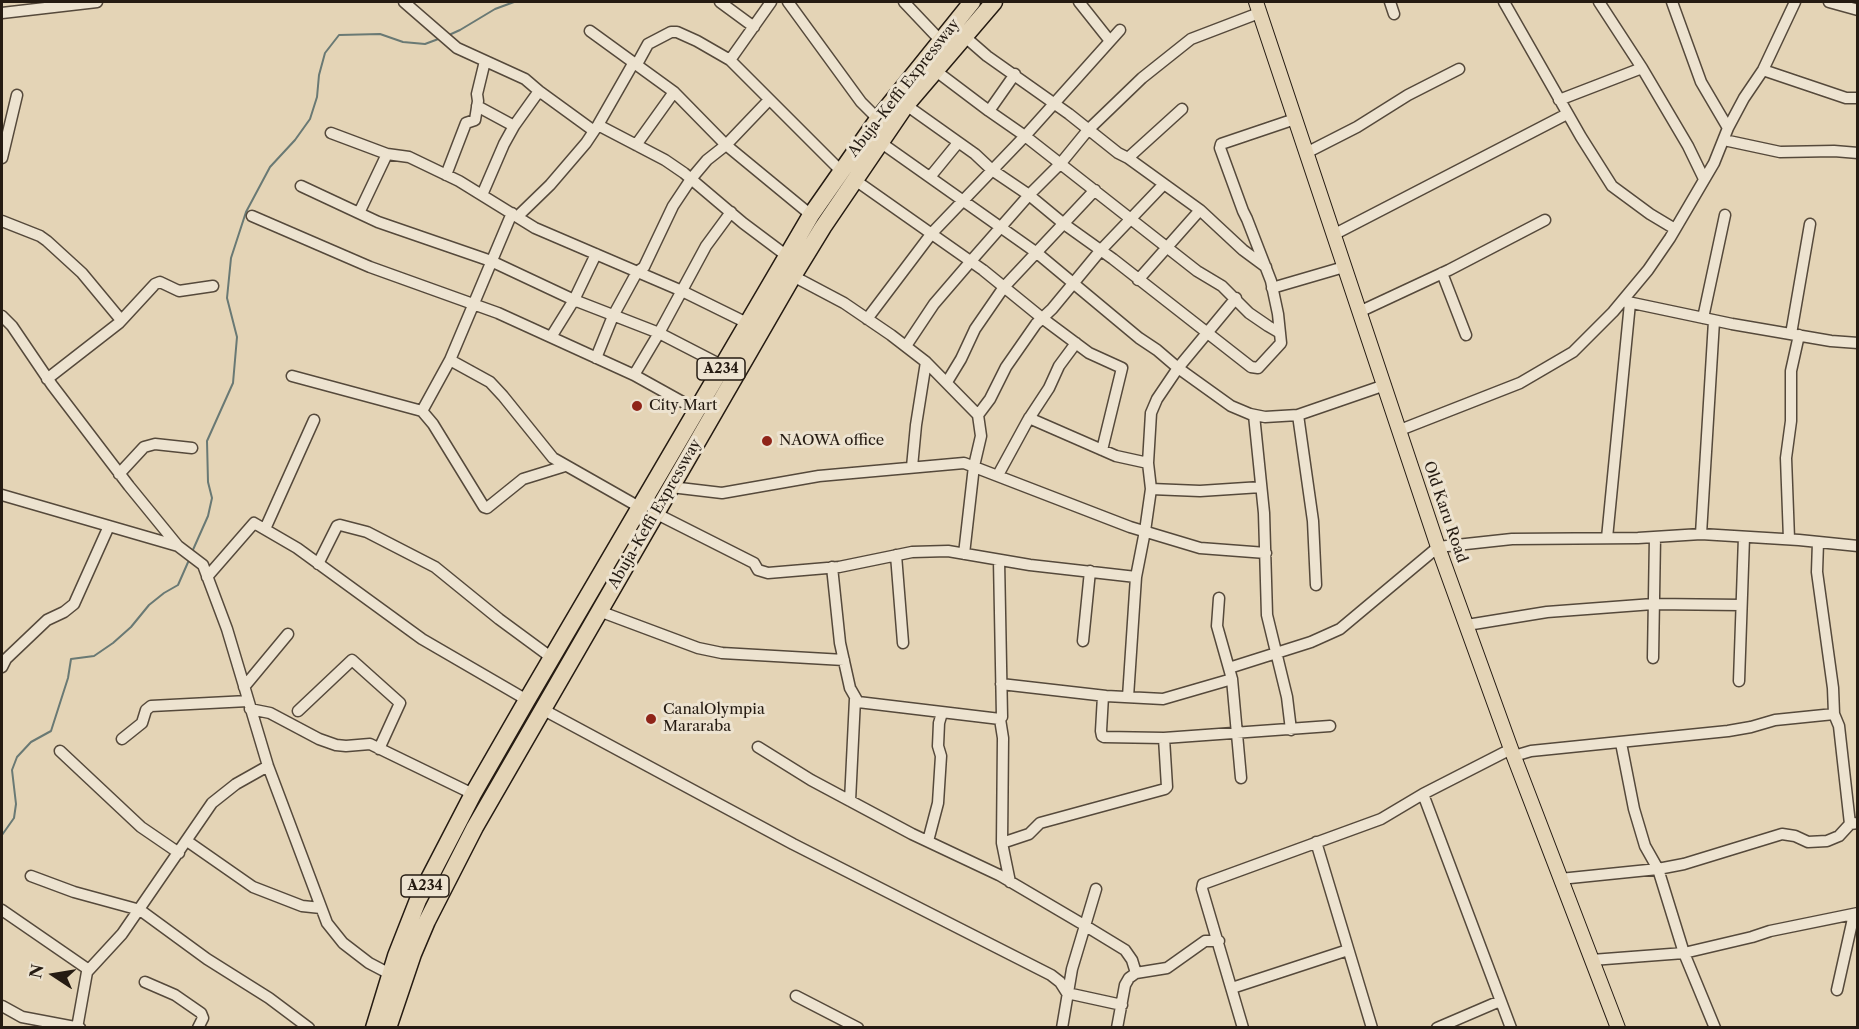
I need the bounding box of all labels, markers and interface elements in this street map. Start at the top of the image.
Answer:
street label: Abuja-Keffi Expressway [845,15,963,161]
road number: A234 [697,358,745,380]
place label: City Mart [649,397,717,415]
marker: City Mart [630,399,644,413]
place label: NAOWA office [779,432,884,450]
marker: NAOWA office [760,434,774,448]
street label: Abuja-Keffi Expressway [605,436,705,592]
street label: Old Karu Road [1419,459,1471,565]
place label: CanalOlympia Mararaba [663,701,765,736]
marker: CanalOlympia Mararaba [644,712,658,726]
road number: A234 [401,875,449,897]
north arrow [24,945,84,1005]
text: N [25,962,48,980]

